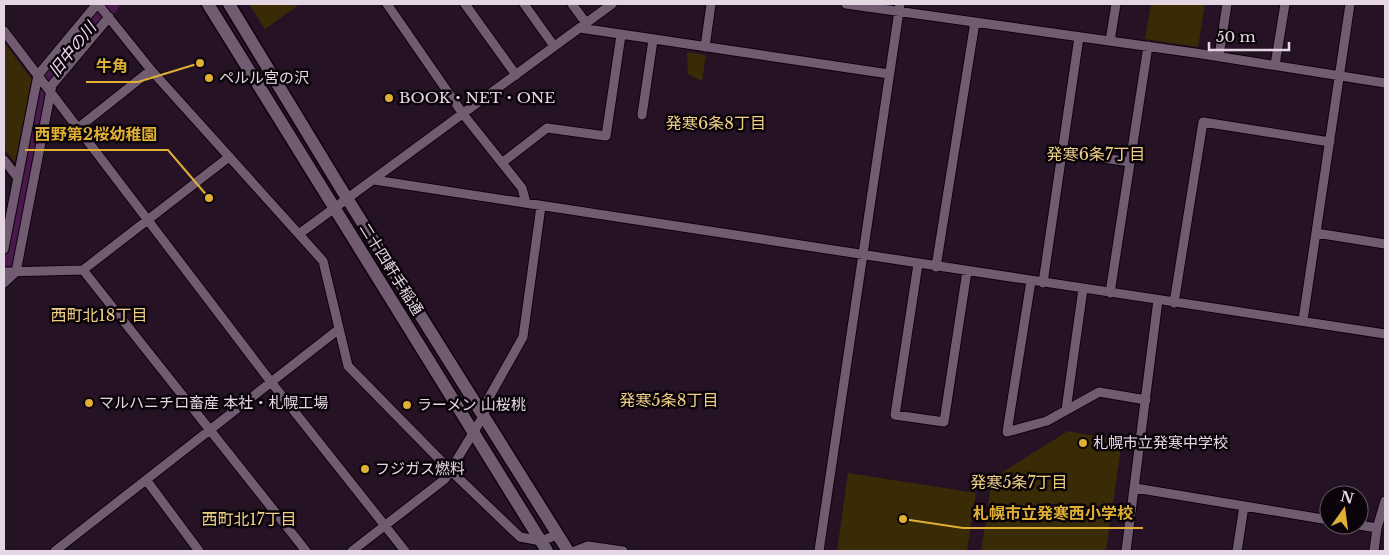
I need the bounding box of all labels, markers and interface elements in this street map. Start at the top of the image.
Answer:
water label: 旧中の川 [44,16,101,80]
scale bar [1209,20,1289,52]
text: 50 m [1216,27,1256,46]
callout: 牛角 [86,51,138,82]
text: 牛角 [96,56,128,76]
place label: ペルル宮の沢 [219,68,309,87]
marker: ペルル宮の沢 [203,72,215,84]
place label: BOOK・NET・ONE [399,88,555,107]
marker: BOOK・NET・ONE [383,92,395,104]
district label: 発寒6条8丁目 [666,113,766,133]
callout: 西野第2桜幼稚園 [25,119,168,150]
text: 西野第2桜幼稚園 [35,124,157,144]
district label: 発寒6条7丁目 [1047,144,1145,164]
street label: 二十四軒手稲通 [356,219,427,318]
district label: 西町北18丁目 [51,305,147,325]
district label: 発寒5条8丁目 [620,390,718,410]
place label: マルハニチロ畜産 本社・札幌工場 [99,393,328,412]
place label: ラーメン 山桜桃 [417,395,526,414]
marker: マルハニチロ畜産 本社・札幌工場 [83,397,95,409]
marker: ラーメン 山桜桃 [401,399,413,411]
place label: 札幌市立発寒中学校 [1093,433,1228,452]
marker: 札幌市立発寒中学校 [1077,437,1089,449]
place label: フジガス燃料 [375,459,465,478]
marker: フジガス燃料 [359,463,371,475]
district label: 発寒5条7丁目 [970,472,1068,492]
north arrow [1319,485,1369,535]
text: N [1339,487,1356,508]
callout: 札幌市立発寒西小学校 [963,497,1143,528]
text: 札幌市立発寒西小学校 [973,503,1133,523]
district label: 西町北17丁目 [201,509,297,529]

